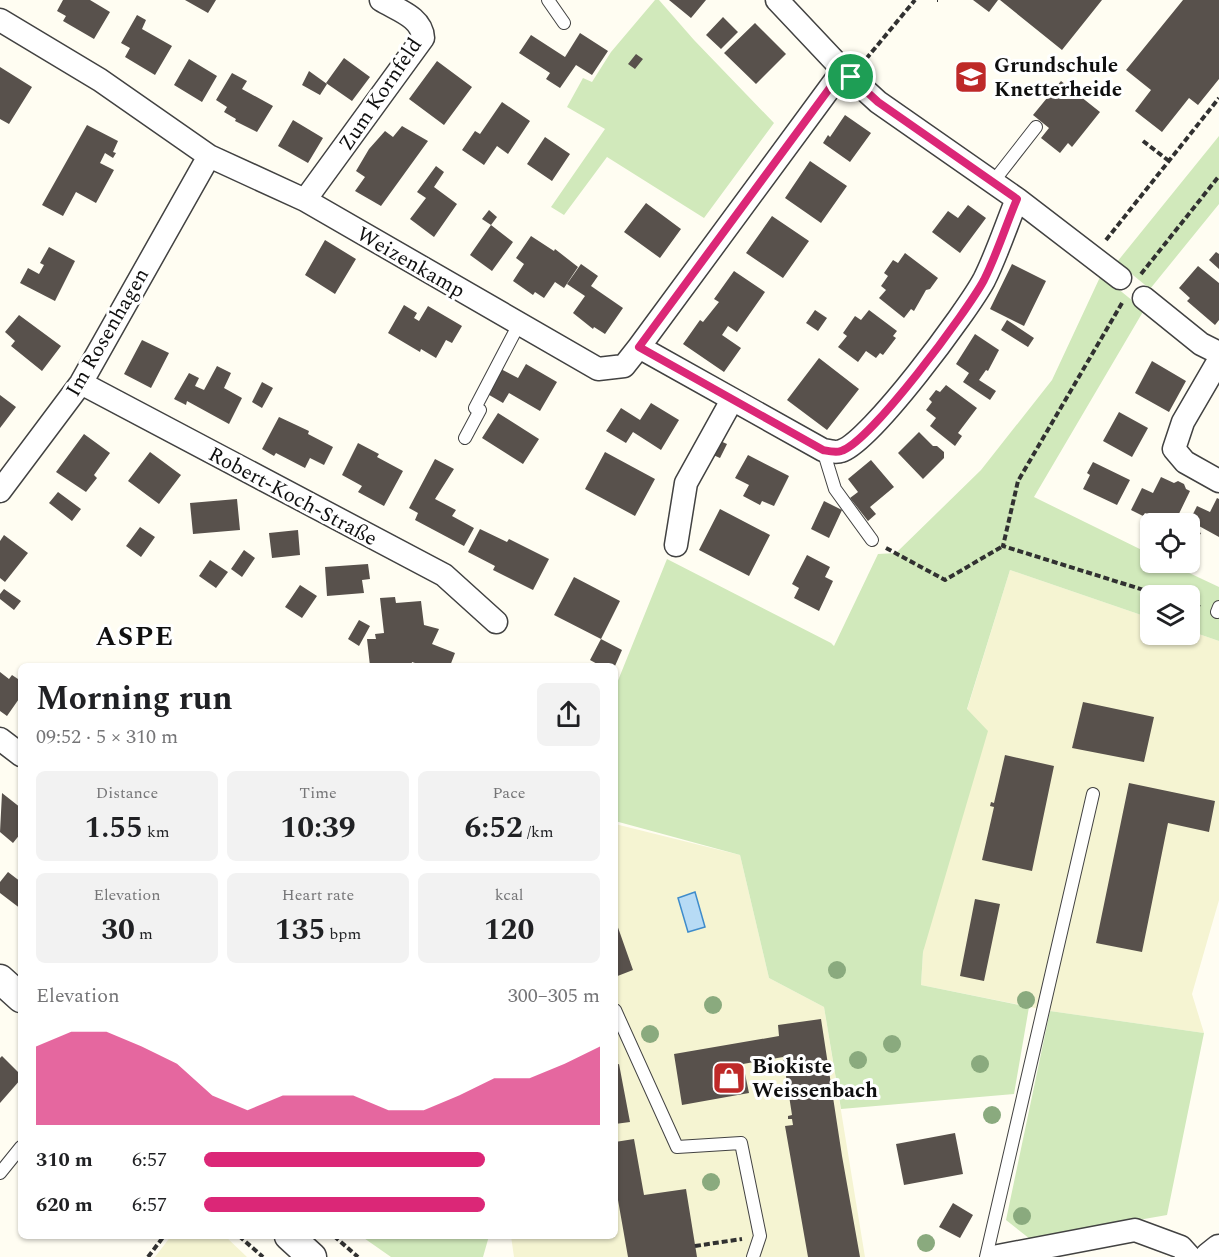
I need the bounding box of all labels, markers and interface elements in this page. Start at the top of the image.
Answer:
street label: Zum Kornfeld [331,32,431,158]
place label: Grundschule Knetterheide [994,50,1122,106]
pin [825,51,876,102]
school or university icon: Grundschule Knetterheide [953,59,989,95]
icon: arrive [834,60,867,93]
street label: Weizenkamp [350,219,471,307]
street label: Im Rosenhagen [58,262,158,403]
street label: Robert-Koch-Straße [202,439,383,555]
map controls [1140,513,1200,645]
button: locate [1140,513,1200,573]
button: layers [1140,585,1200,645]
district label: ASPE [95,616,175,658]
text: Morning run [36,674,233,724]
button: share [537,683,600,746]
text: 09:52 · 5 × 310 m [36,722,178,752]
text: Distance [96,781,158,805]
text: Time [299,781,337,805]
text: Pace [492,781,526,805]
text: 1.55 [84,805,143,851]
text: 10:39 [280,805,356,851]
text: 6:52 [464,805,523,851]
text: km [143,820,170,844]
text: /km [523,820,554,844]
text: Elevation [93,883,161,907]
text: Heart rate [282,883,354,907]
text: kcal [495,883,523,907]
text: 30 [101,907,135,953]
text: 135 [275,907,325,953]
text: 120 [484,907,534,953]
text: m [135,922,153,946]
text: bpm [325,922,361,946]
text: Elevation [36,981,120,1011]
text: 300–305 m [508,981,600,1011]
place label: Biokiste Weissenbach [752,1051,878,1107]
shop icon: Biokiste Weissenbach [711,1060,747,1096]
text: 310 m [36,1145,93,1175]
text: 6:57 [132,1145,167,1175]
text: 620 m [36,1190,93,1220]
text: 6:57 [132,1190,167,1220]

